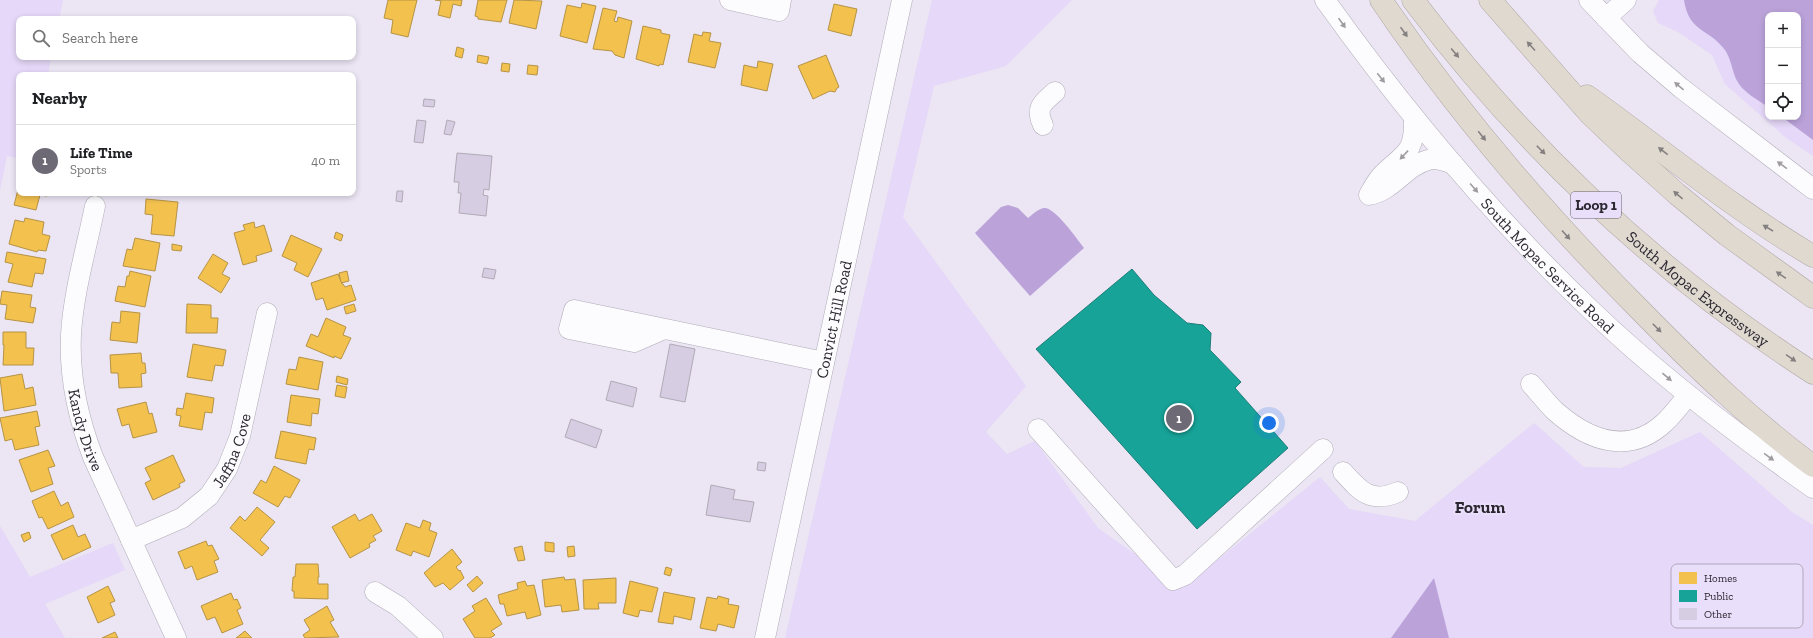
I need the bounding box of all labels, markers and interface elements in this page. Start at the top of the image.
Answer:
map controls [1765,12,1801,120]
button: + [1765,12,1801,48]
search box [16,16,356,60]
one-way arrow [1338,18,1346,28]
icon: search [30,27,52,49]
one-way arrow [1400,27,1408,37]
text: Search here [62,29,138,47]
one-way arrow [1527,41,1536,50]
one-way arrow [1450,48,1459,58]
button: − [1765,48,1801,84]
one-way arrow [1377,72,1386,83]
one-way arrow [1673,81,1684,90]
button: locate [1765,84,1801,120]
text: Nearby [32,88,87,108]
one-way arrow [1477,131,1486,141]
text: Life Time [70,144,133,162]
one-way arrow [1536,145,1546,155]
one-way arrow [1658,147,1669,155]
one-way arrow [1400,150,1409,160]
text: 1 [42,153,48,168]
text: 40 m [311,153,340,168]
one-way arrow [1776,161,1787,170]
text: Sports [70,162,107,177]
one-way arrow [1469,183,1478,193]
one-way arrow [1673,191,1684,200]
road number: Loop 1 [1571,192,1621,218]
street label: South Mopac Service Road [1477,194,1618,337]
one-way arrow [1762,225,1774,232]
street label: South Mopac Expressway [1622,227,1773,351]
one-way arrow [1562,229,1571,240]
street label: Convict Hill Road [812,258,856,380]
one-way arrow [1776,271,1786,279]
one-way arrow [1652,323,1662,333]
one-way arrow [1786,354,1796,362]
one-way arrow [1661,372,1672,381]
street label: Kandy Drive [64,387,107,474]
pin: 1 [1166,403,1192,433]
street label: Jaffna Cove [208,412,255,491]
your location [1259,413,1279,433]
one-way arrow [1764,453,1774,461]
district label: Forum [1455,497,1505,517]
legend [1671,564,1803,628]
text: Homes [1704,572,1737,585]
text: Public [1704,590,1733,603]
text: Other [1704,608,1732,621]

